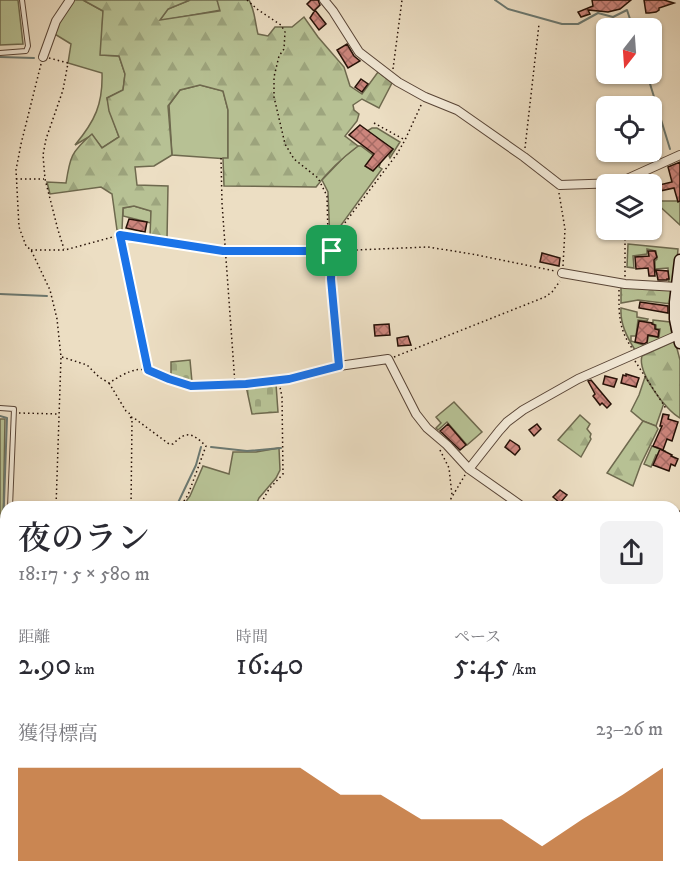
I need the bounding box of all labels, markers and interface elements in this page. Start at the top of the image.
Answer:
north arrow [596,18,662,84]
map controls [596,18,662,240]
button: locate [596,96,662,162]
button: layers [596,174,662,240]
pin [306,225,357,276]
icon: arrive [315,234,348,267]
text: 夜のラン [18,519,150,560]
button: share [600,521,663,584]
text: 18:17 · 5 × 580 m [18,562,150,587]
text: 距離 [18,627,50,647]
text: 時間 [236,627,268,647]
text: ペース [454,627,501,647]
text: 2.90 [18,647,71,684]
text: 16:40 [236,647,304,684]
text: 5:45 [454,647,509,684]
text: km [71,659,95,679]
text: /km [509,659,536,679]
text: 23–26 m [596,717,663,742]
text: 獲得標高 [18,722,98,747]

